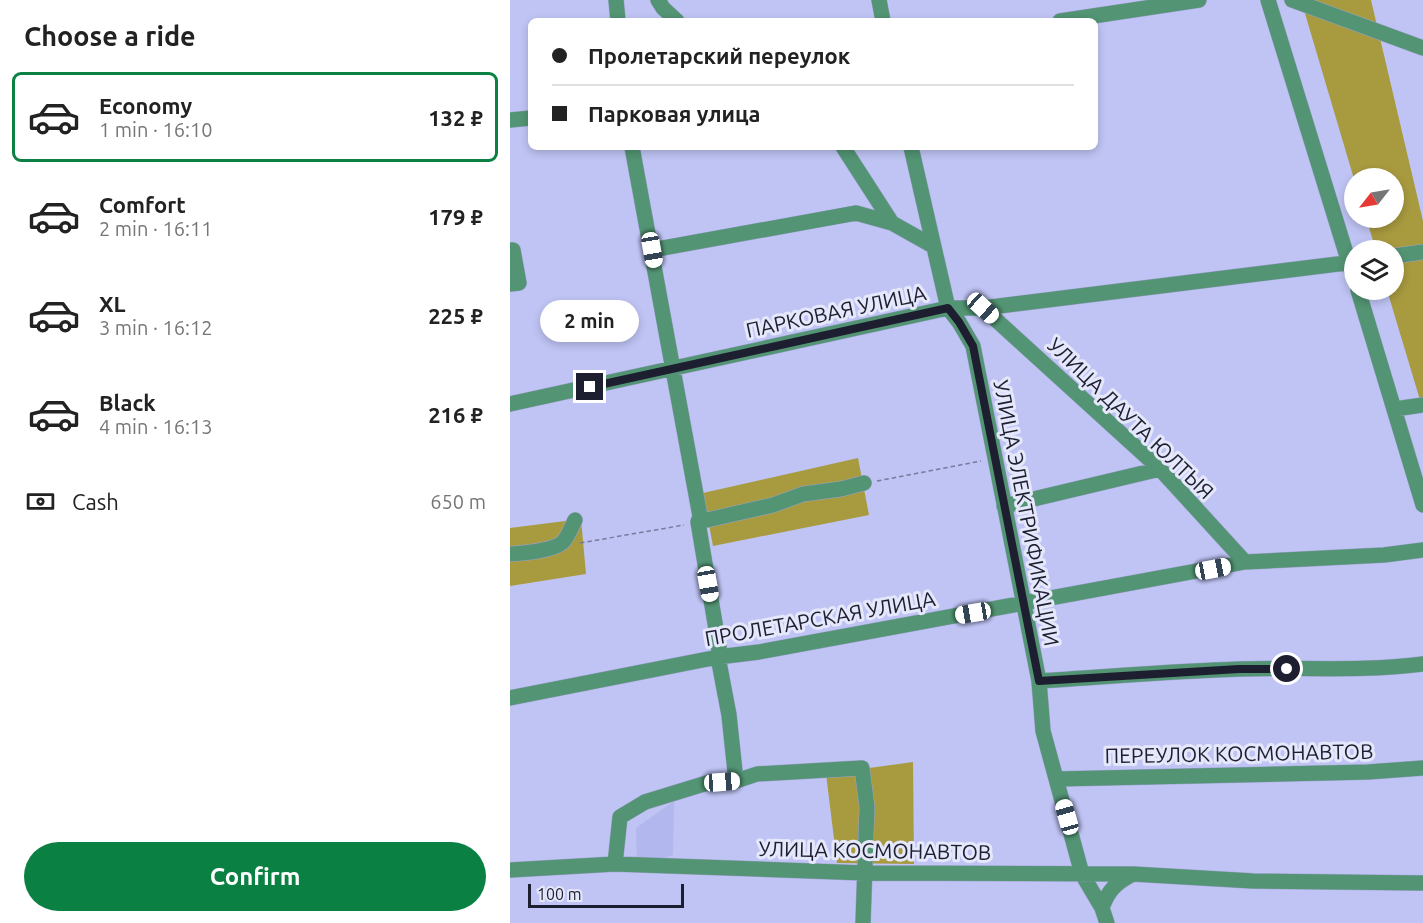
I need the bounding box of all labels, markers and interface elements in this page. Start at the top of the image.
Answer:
text: Choose a ride [24,21,196,51]
text: Пролетарский переулок [588,43,850,68]
icon: car [27,90,81,144]
text: Economy [99,93,192,118]
text: Парковая улица [588,101,761,126]
text: 132 ₽ [428,105,483,130]
text: 1 min · 16:10 [99,118,213,141]
north arrow [1344,168,1404,228]
map controls [1344,168,1404,300]
icon: car [27,189,81,243]
text: Comfort [99,192,186,217]
text: 179 ₽ [428,204,483,229]
text: 2 min · 16:11 [99,217,213,240]
car [640,231,664,269]
button: layers [1344,240,1404,300]
street label: ПАРКОВАЯ УЛИЦА [744,280,929,342]
icon: car [27,288,81,342]
car [964,289,1002,327]
text: XL [99,291,126,316]
callout: 2 min [541,300,640,342]
text: 225 ₽ [428,303,483,328]
text: 2 min [564,309,615,332]
text: 3 min · 16:12 [99,316,213,339]
street label: УЛИЦА ДАУТА ЮЛТЫЯ [1043,333,1219,503]
route end [576,373,603,400]
street label: УЛИЦА ЭЛЕКТРИФИКАЦИИ [989,378,1065,648]
icon: car [27,387,81,441]
text: Black [99,390,156,415]
text: 216 ₽ [428,402,483,427]
text: 4 min · 16:13 [99,415,213,438]
icon: cash [24,485,57,518]
text: Cash [72,489,119,514]
text: 650 m [430,490,486,513]
car [1194,557,1232,581]
car [696,565,720,603]
street label: ПРОЛЕТАРСКАЯ УЛИЦА [703,586,937,650]
car [954,601,992,625]
route start [1273,655,1300,682]
street label: ПЕРЕУЛОК КОСМОНАВТОВ [1104,739,1374,767]
car [703,772,741,792]
car [1053,797,1081,837]
street label: УЛИЦА КОСМОНАВТОВ [758,836,992,864]
button: Confirm [24,842,486,911]
scale bar [528,881,684,908]
text: 100 m [537,885,582,903]

